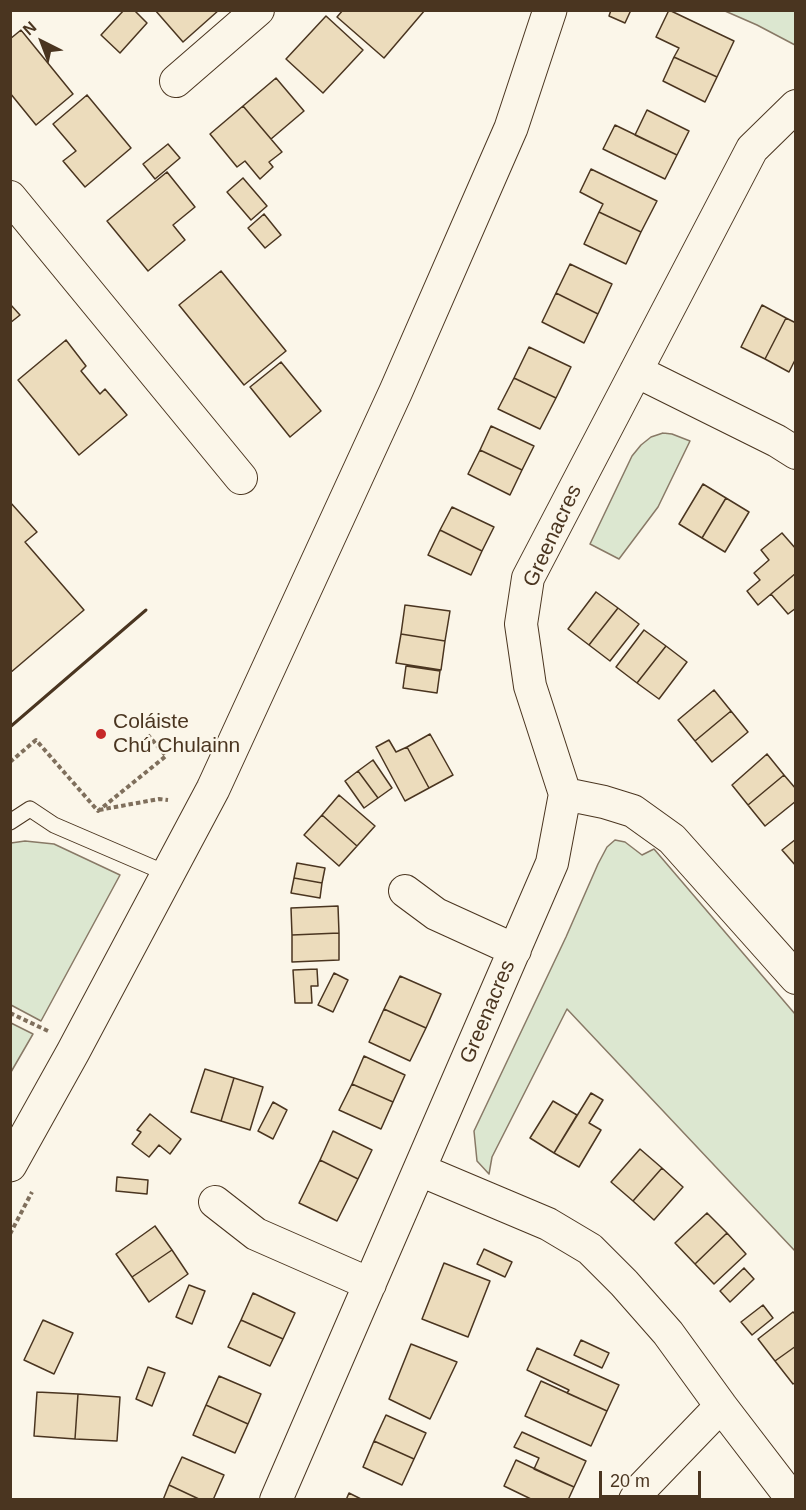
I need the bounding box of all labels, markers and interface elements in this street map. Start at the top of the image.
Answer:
north arrow [12,12,72,72]
text: N [20,18,40,38]
street label: Greenacres [518,481,588,591]
place label: Coláiste Chú Chulainn [113,709,240,759]
marker: Coláiste Chú Chulainn [94,727,108,741]
street label: Greenacres [455,957,521,1067]
scale bar [602,1459,704,1497]
text: 20 m [610,1471,650,1491]

